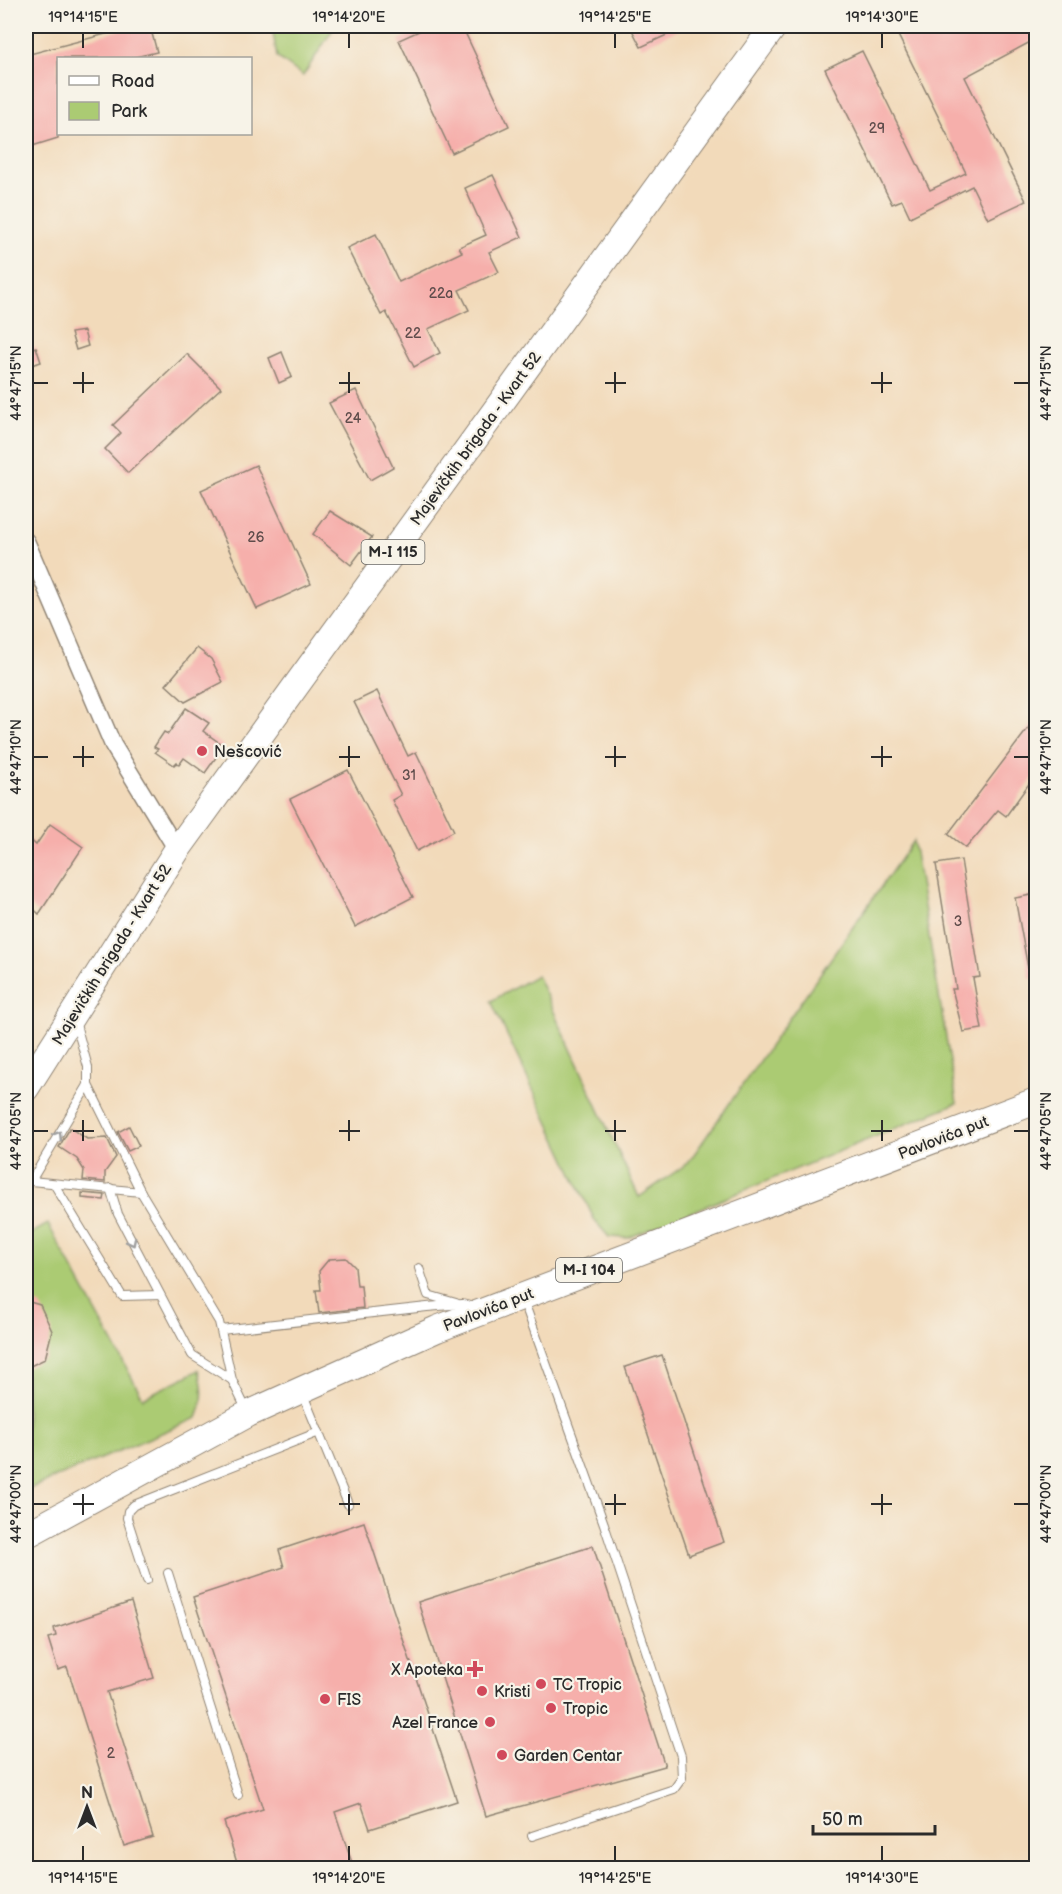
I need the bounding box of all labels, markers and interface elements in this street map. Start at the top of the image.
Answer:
text: 19°14'15"E [48,8,118,27]
text: 19°14'20"E [313,8,386,27]
text: 19°14'25"E [579,8,651,27]
text: 19°14'30"E [845,8,919,27]
legend [57,57,252,135]
text: Road [111,71,155,92]
text: Park [111,101,147,122]
house number: 29 [869,120,885,137]
house number: 22a [429,285,453,302]
house number: 22 [405,325,422,342]
text: 44°47'15"N [7,345,26,421]
text: 44°47'15"N [1037,345,1056,421]
street label: Majevičkih brigada - Kvart 52 [407,348,546,529]
house number: 24 [345,410,362,427]
house number: 26 [248,529,265,546]
road number: M-I 115 [362,540,424,564]
text: 44°47'10"N [7,719,26,795]
text: 44°47'10"N [1037,719,1056,795]
place label: Nešcović [214,743,282,762]
marker: Nešcović [195,744,209,758]
house number: 31 [402,767,416,784]
street label: Majevičkih brigada - Kvart 52 [49,860,176,1049]
house number: 3 [954,913,962,930]
text: 44°47'05"N [7,1092,26,1170]
text: 44°47'05"N [1037,1092,1056,1170]
street label: Pavlovića put [896,1112,991,1164]
one-way arrow [51,1131,62,1142]
one-way arrow [125,1236,136,1246]
road number: M-I 104 [556,1258,622,1282]
street label: Pavlovića put [441,1284,536,1336]
text: 44°47'00"N [7,1464,26,1544]
text: 44°47'00"N [1037,1464,1056,1544]
place label: X Apoteka [390,1661,463,1680]
marker: X Apoteka [468,1662,482,1676]
place label: TC Tropic [553,1676,622,1695]
marker: TC Tropic [534,1677,548,1691]
place label: Kristi [494,1683,530,1702]
marker: Kristi [475,1684,489,1698]
place label: FIS [337,1691,361,1710]
marker: FIS [318,1692,332,1706]
place label: Tropic [563,1700,608,1719]
marker: Tropic [544,1701,558,1715]
place label: Azel France [392,1714,479,1733]
marker: Azel France [483,1715,497,1729]
house number: 2 [107,1745,116,1762]
place label: Garden Centar [514,1747,622,1766]
marker: Garden Centar [495,1748,509,1762]
north arrow [57,1777,117,1837]
text: N [81,1784,93,1803]
scale bar [813,1798,934,1836]
text: 50 m [822,1809,863,1830]
text: 19°14'15"E [48,1869,118,1888]
text: 19°14'20"E [313,1869,386,1888]
text: 19°14'25"E [579,1869,651,1888]
text: 19°14'30"E [845,1869,919,1888]

